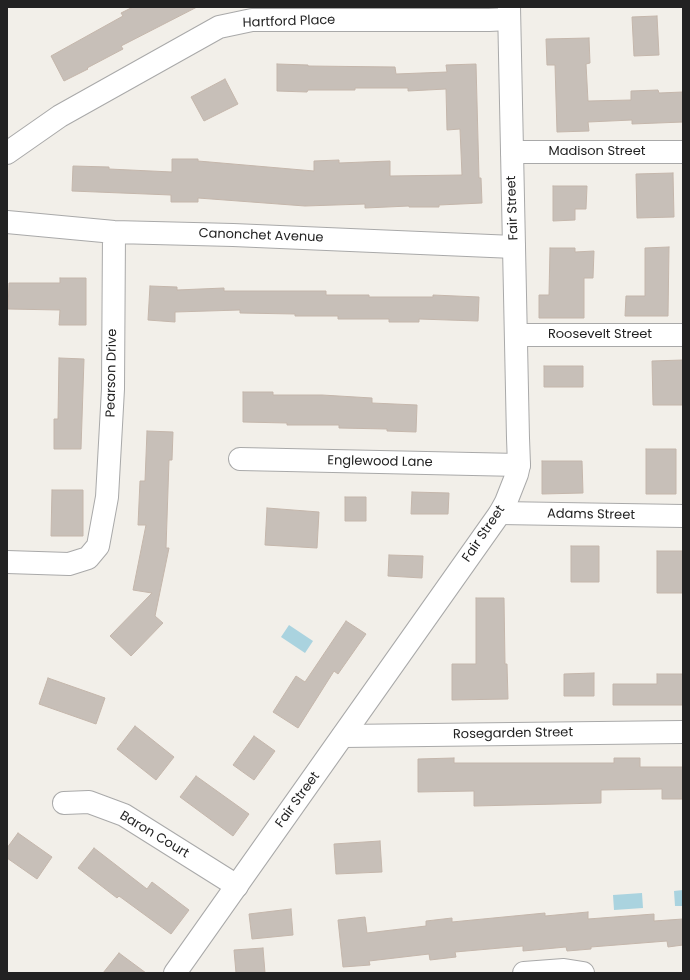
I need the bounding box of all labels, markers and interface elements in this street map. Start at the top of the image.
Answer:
street label: Hartford Place [242,13,336,31]
street label: Madison Street [549,144,645,160]
street label: Fair Street [504,175,522,241]
street label: Canonchet Avenue [198,226,324,246]
street label: Roosevelt Street [548,327,652,343]
street label: Pearson Drive [103,329,121,417]
street label: Englewood Lane [327,453,433,471]
street label: Fair Street [459,503,509,565]
street label: Adams Street [547,506,635,524]
street label: Rosegarden Street [453,725,573,743]
street label: Fair Street [273,769,323,831]
street label: Baron Court [117,808,191,862]

